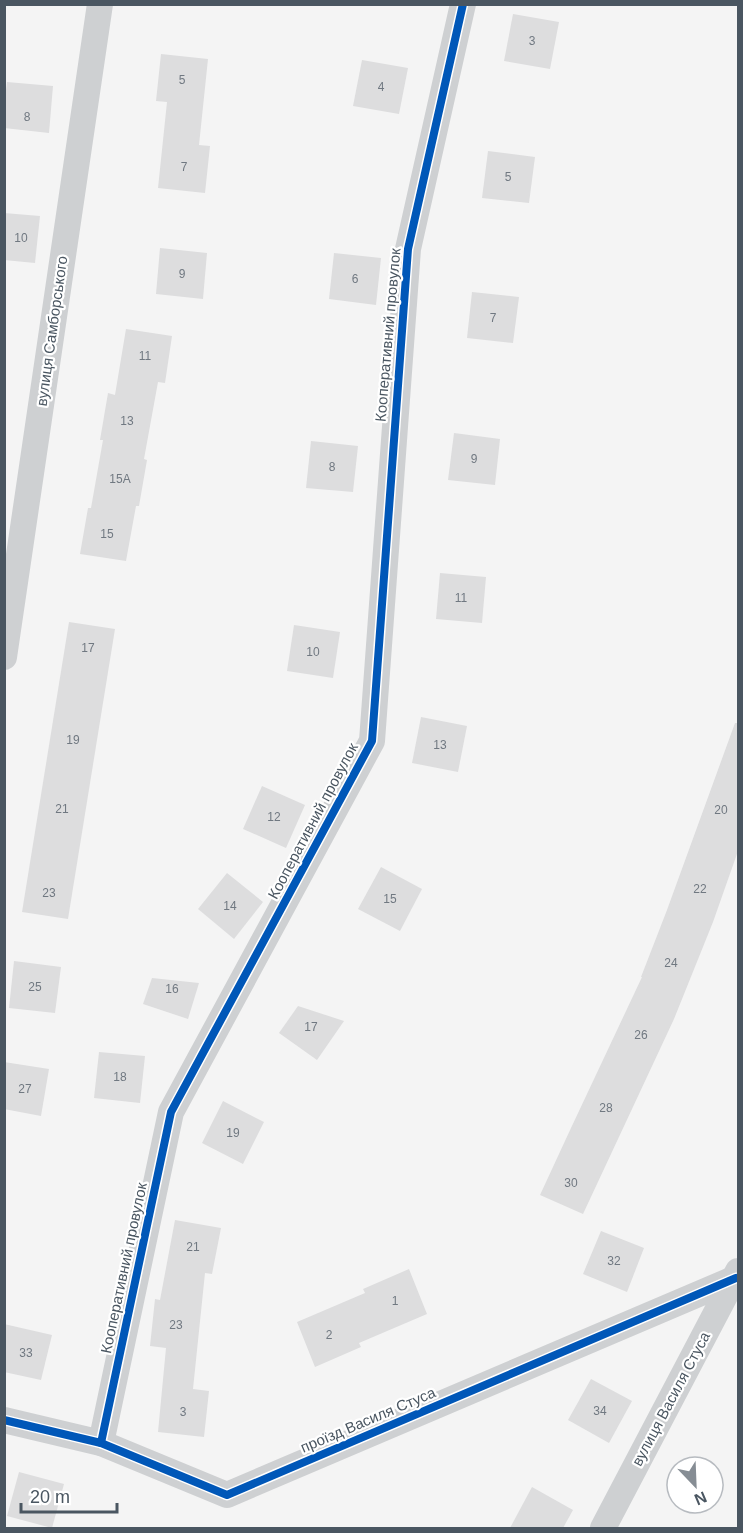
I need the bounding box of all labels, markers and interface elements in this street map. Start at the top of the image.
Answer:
house number: 3 [529,34,536,48]
house number: 5 [179,73,186,87]
house number: 4 [378,80,385,94]
house number: 8 [24,110,31,124]
house number: 7 [181,160,188,174]
house number: 5 [505,170,512,184]
house number: 10 [14,231,28,245]
street label: Кооперативний провулок [371,247,404,422]
street label: вулиця Самборського [33,255,70,407]
house number: 9 [179,267,186,281]
house number: 6 [352,272,359,286]
house number: 7 [490,311,497,325]
house number: 11 [139,349,152,363]
house number: 13 [120,414,134,428]
house number: 9 [471,452,478,466]
house number: 8 [329,460,336,474]
house number: 15А [109,472,131,486]
house number: 15 [100,527,114,541]
house number: 11 [455,591,468,605]
house number: 17 [81,641,95,655]
house number: 10 [306,645,320,659]
house number: 19 [66,733,80,747]
house number: 13 [433,738,447,752]
street label: Кооперативний провулок [264,740,361,902]
house number: 21 [55,802,69,816]
house number: 20 [714,803,728,817]
house number: 12 [267,810,281,824]
house number: 22 [693,882,707,896]
house number: 23 [42,886,56,900]
house number: 15 [383,892,397,906]
house number: 14 [223,899,237,913]
house number: 24 [664,956,678,970]
house number: 25 [28,980,42,994]
house number: 16 [165,982,179,996]
house number: 17 [304,1020,318,1034]
house number: 26 [634,1028,648,1042]
house number: 18 [113,1070,127,1084]
house number: 27 [18,1082,32,1096]
house number: 28 [599,1101,613,1115]
house number: 19 [226,1126,240,1140]
house number: 30 [564,1176,578,1190]
street label: Кооперативний провулок [97,1181,150,1355]
house number: 21 [186,1240,200,1254]
house number: 32 [607,1254,621,1268]
house number: 1 [392,1294,399,1308]
house number: 23 [169,1318,183,1332]
house number: 2 [326,1328,333,1342]
street label: вулиця Василя Стуса [628,1328,713,1469]
house number: 33 [19,1346,33,1360]
street label: проїзд Василя Стуса [298,1383,438,1456]
house number: 34 [593,1404,607,1418]
house number: 3 [180,1405,187,1419]
north arrow [665,1455,725,1515]
scale bar [21,1476,117,1514]
text: 20 m [30,1487,70,1507]
text: N [692,1488,709,1508]

